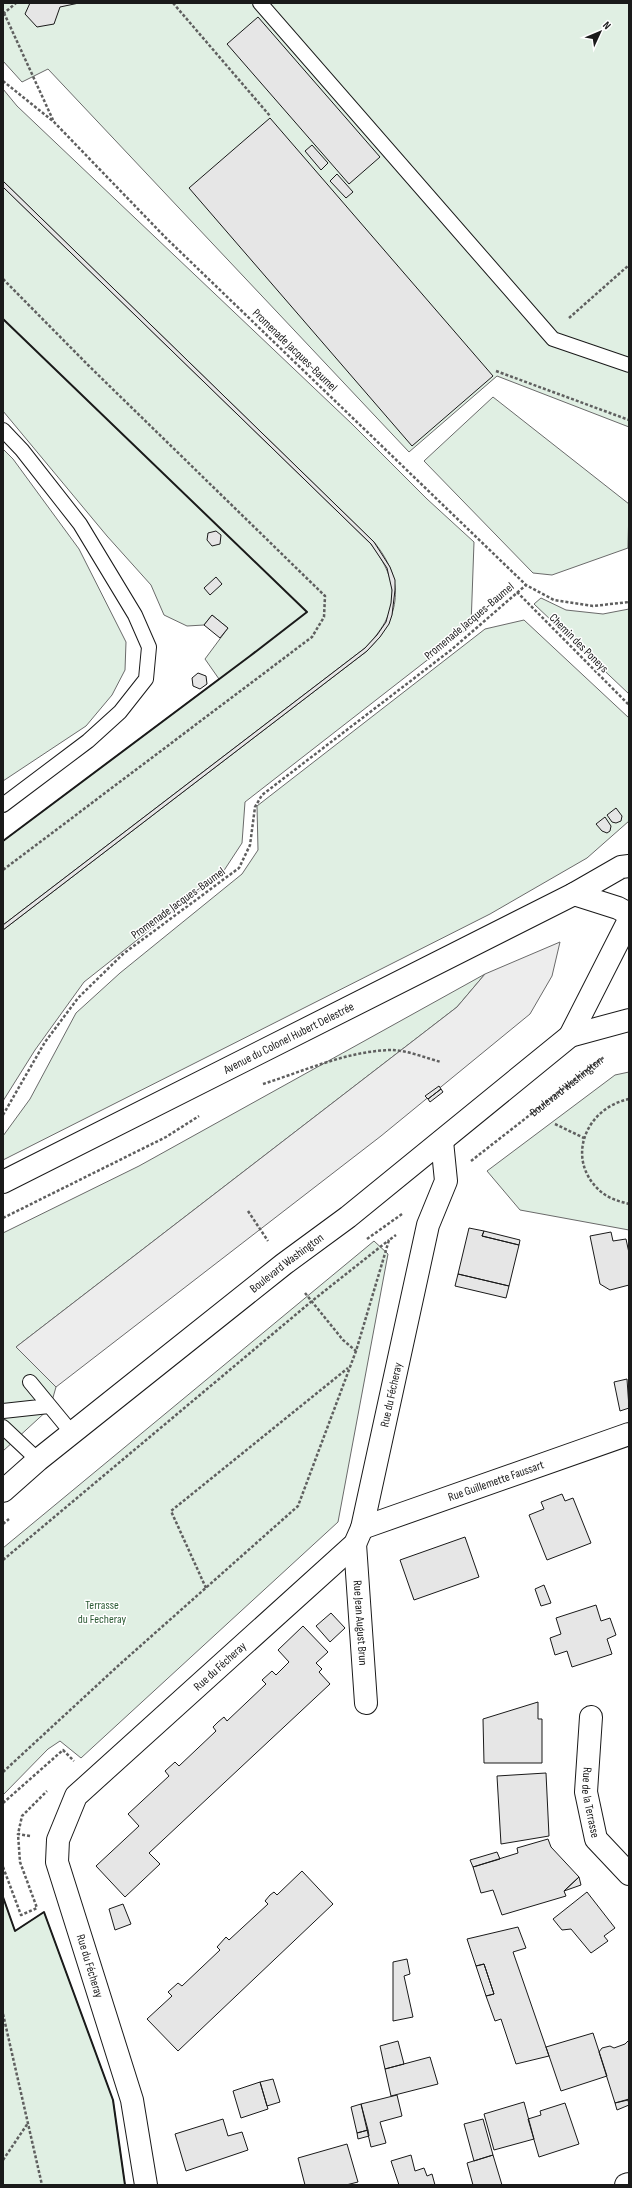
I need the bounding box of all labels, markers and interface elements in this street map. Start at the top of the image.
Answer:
north arrow [580,12,620,52]
text: N [600,19,614,32]
street label: Promenade Jacques-Baumel [249,306,340,395]
street label: Promenade Jacques-Baumel [421,579,517,663]
street label: Chemin des Poneys [546,611,611,676]
street label: Promenade Jacques-Baumel [128,864,228,943]
street label: Avenue du Colonel Hubert Delestrée [220,999,357,1078]
street label: Boulevard Washington [527,1054,606,1120]
street label: Boulevard Washington [247,1230,327,1296]
street label: Rue du Fécheray [377,1361,406,1429]
street label: Rue Guillemette Faussart [446,1457,546,1505]
street label: Rue Jean August Brun [350,1580,370,1666]
park label: Terrasse du Fecheray [78,1598,127,1627]
street label: Rue du Fécheray [191,1639,250,1694]
street label: Rue de la Terrasse [578,1767,603,1839]
street label: Rue du Fécheray [73,1933,106,2000]

